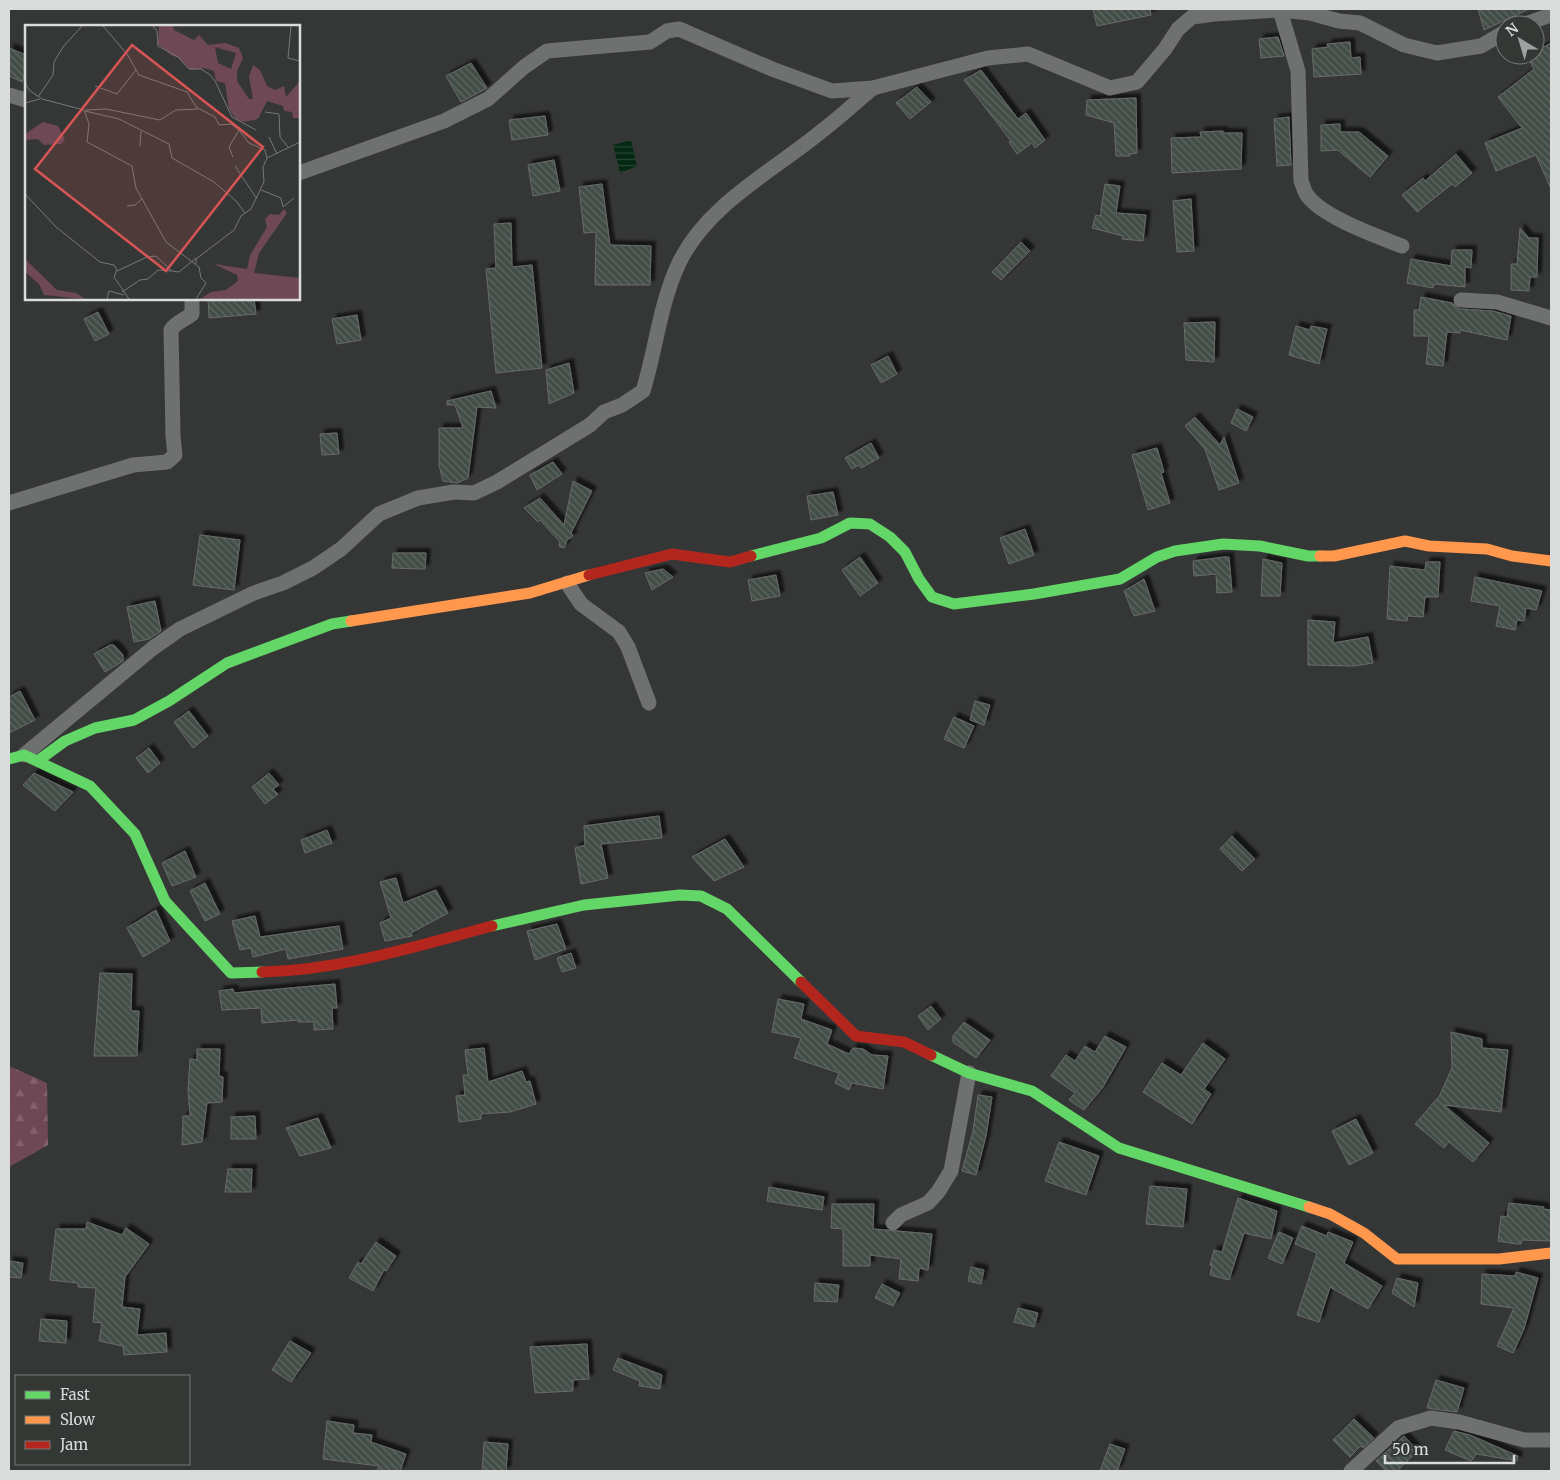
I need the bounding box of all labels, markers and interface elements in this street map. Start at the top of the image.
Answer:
north arrow [1495,15,1545,65]
text: N [1502,19,1522,40]
inset map [25,25,300,300]
legend [15,1375,190,1465]
text: Fast [60,1385,90,1404]
text: Slow [60,1410,95,1429]
scale bar [1385,1432,1514,1464]
text: Jam [59,1435,88,1454]
text: 50 m [1392,1440,1429,1459]

